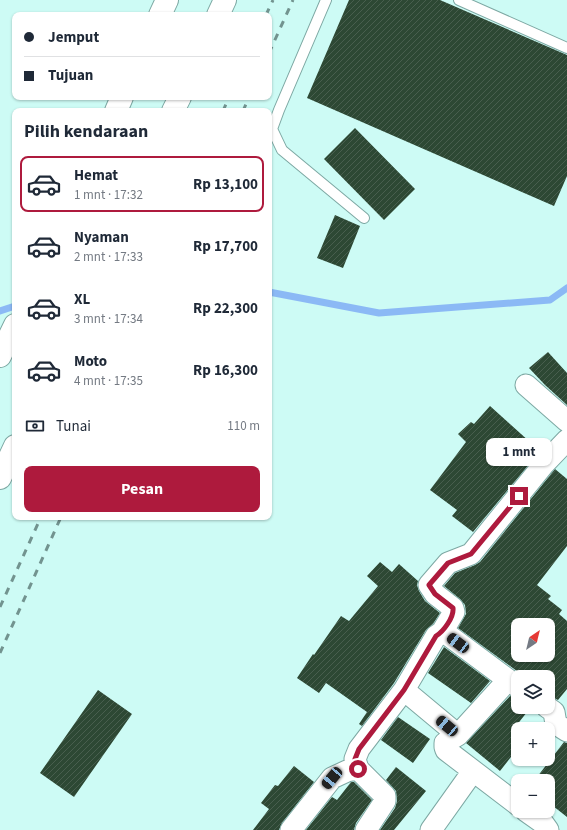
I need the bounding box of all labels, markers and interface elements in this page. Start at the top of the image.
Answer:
text: Jemput [48,27,99,48]
text: Tujuan [48,65,93,86]
text: Pilih kendaraan [24,119,148,144]
text: Hemat [74,165,118,186]
icon: car [26,166,62,202]
text: Rp 13,100 [193,174,258,195]
text: 1 mnt · 17:32 [74,186,143,204]
text: Nyaman [74,227,129,248]
icon: car [26,228,62,264]
text: Rp 17,700 [193,236,258,257]
text: 2 mnt · 17:33 [74,248,143,266]
text: XL [74,289,90,310]
icon: car [26,290,62,326]
text: Rp 22,300 [193,298,258,319]
text: 3 mnt · 17:34 [74,310,143,328]
text: Moto [74,351,107,372]
icon: car [26,352,62,388]
text: Rp 16,300 [193,360,258,381]
text: 4 mnt · 17:35 [74,372,143,390]
icon: cash [24,415,46,437]
text: Tunai [56,416,91,437]
text: 110 m [227,417,260,435]
callout: 1 mnt [486,438,552,466]
text: 1 mnt [502,443,536,461]
button: Pesan [24,466,260,512]
route end [510,487,528,505]
north arrow [511,618,555,662]
map controls [511,618,555,818]
car [445,631,471,655]
button: layers [511,670,555,714]
car [434,714,460,738]
button: + [511,722,555,766]
route start [349,760,367,778]
car [320,765,344,791]
button: − [511,774,555,818]

